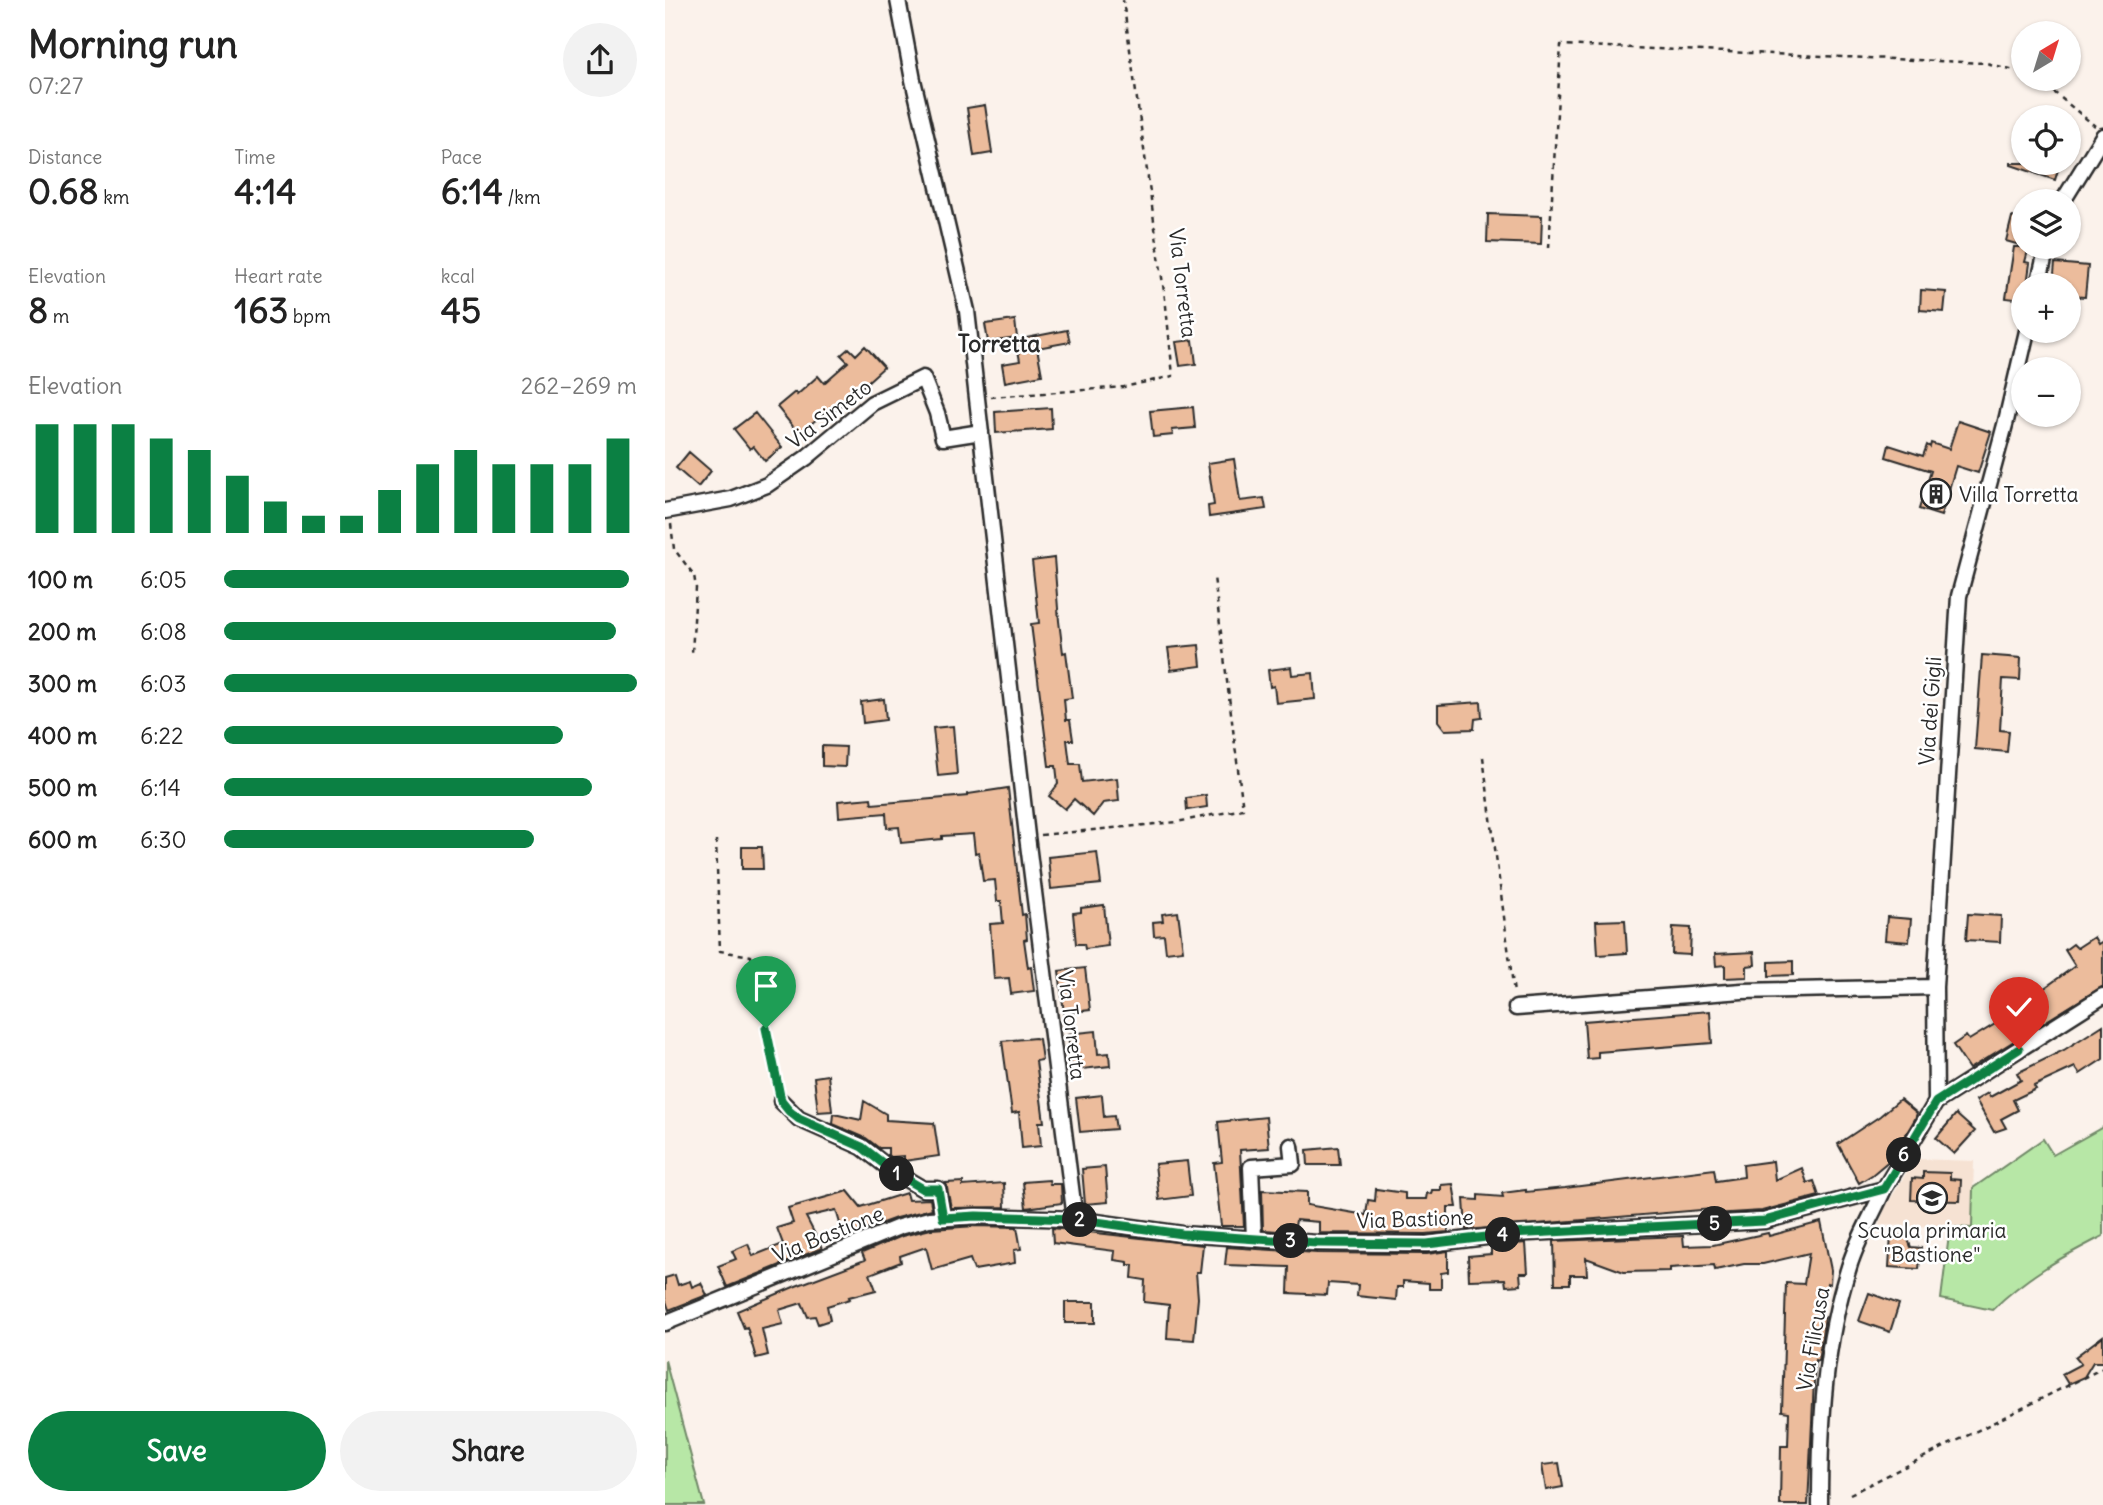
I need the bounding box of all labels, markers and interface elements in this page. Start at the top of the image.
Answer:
text: Morning run [28,21,238,68]
north arrow [2011,21,2081,91]
map controls [2011,21,2081,427]
button: share [563,23,637,97]
text: 07:27 [28,71,83,100]
button: locate [2011,105,2081,175]
text: Distance [28,145,102,169]
text: Time [234,145,275,169]
text: Pace [441,145,482,169]
text: 0.68 [28,169,99,213]
text: 4:14 [234,169,297,213]
text: 6:14 [441,169,503,213]
text: km [99,185,130,209]
text: /km [503,185,541,209]
button: layers [2011,189,2081,259]
street label: Via Torretta [1163,227,1203,339]
text: Elevation [28,264,106,288]
text: Heart rate [234,264,322,288]
text: kcal [441,264,475,288]
button: + [2011,273,2081,343]
text: 8 [28,288,48,332]
text: 163 [234,288,288,332]
text: 45 [441,288,481,332]
text: m [48,304,69,328]
text: bpm [288,304,331,328]
district label: Torretta [958,329,1040,358]
button: − [2011,357,2081,427]
text: Elevation [28,371,122,400]
text: 262–269 m [521,371,637,400]
street label: Via Simeto [781,373,877,455]
building icon: Villa Torretta [1919,477,1953,511]
place label: Villa Torretta [1959,481,2079,508]
text: 100 m [28,565,93,594]
text: 6:05 [140,565,187,594]
text: 200 m [28,617,97,646]
text: 6:08 [140,617,187,646]
street label: Via dei Gigli [1913,656,1947,766]
text: 300 m [28,669,97,698]
text: 6:03 [140,669,187,698]
text: 400 m [28,721,97,750]
text: 6:22 [140,721,184,750]
text: 500 m [28,773,97,802]
text: 6:14 [140,773,181,802]
text: 600 m [28,825,97,854]
text: 6:30 [140,825,187,854]
pin [736,956,796,1028]
icon: arrive [747,967,785,1005]
street label: Via Torretta [1052,969,1092,1081]
pin [1989,977,2049,1049]
icon: check [2000,988,2038,1026]
pin: 6 [1887,1138,1921,1172]
text: 6 [1898,1142,1909,1166]
pin: 1 [880,1156,915,1192]
text: 1 [893,1161,900,1185]
school or university icon: Scuola primaria "Bastione" [1915,1181,1949,1215]
street label: Via Bastione [769,1200,887,1268]
pin: 2 [1063,1202,1097,1238]
street label: Via Bastione [1356,1203,1474,1235]
pin: 5 [1697,1206,1733,1242]
text: 2 [1074,1207,1085,1231]
text: 5 [1709,1211,1720,1235]
place label: Scuola primaria "Bastione" [1858,1217,2006,1268]
pin: 4 [1485,1218,1521,1252]
text: 4 [1497,1222,1508,1246]
pin: 3 [1273,1224,1309,1258]
text: 3 [1285,1228,1296,1252]
street label: Via Filicusa [1791,1285,1835,1393]
button: Save [28,1411,326,1491]
button: Share [340,1411,637,1491]

